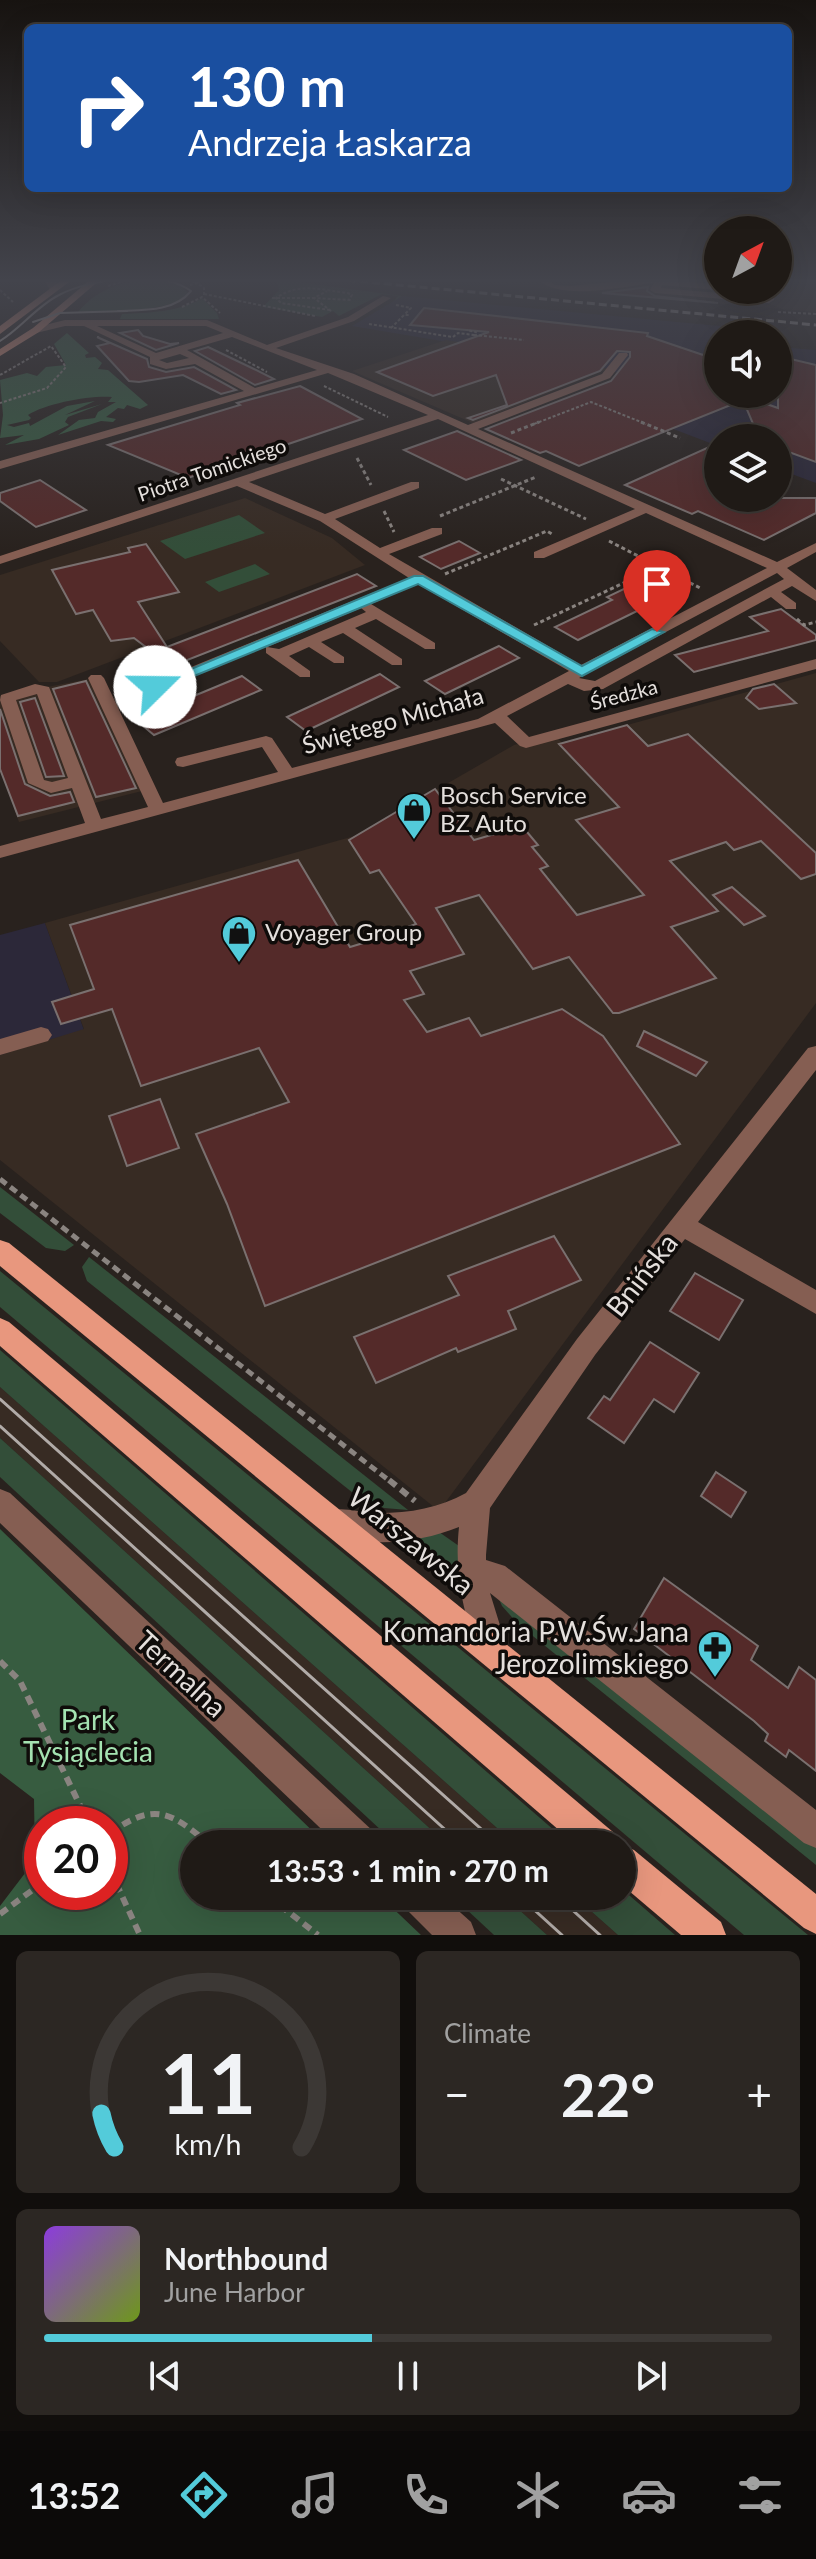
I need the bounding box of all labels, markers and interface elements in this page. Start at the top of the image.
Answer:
text: 130 m [188,52,346,119]
icon: right [56,56,160,160]
text: Andrzeja Łaskarza [188,120,472,164]
north arrow [704,216,792,304]
map controls [704,216,792,512]
button: sound [704,320,792,408]
button: layers [704,424,792,512]
street label: Piotra Tomickiego [134,432,289,506]
pin [623,550,691,632]
icon: arrive [635,562,679,606]
position arrow [113,645,197,729]
street label: Średzka [588,674,660,714]
street label: Świętego Michała [299,680,486,759]
place label: Bosch Service BZ Auto [440,780,587,837]
shop icon: Bosch Service BZ Auto [395,791,433,841]
shop icon: Voyager Group [220,914,258,964]
place label: Voyager Group [265,917,422,946]
street label: Bnińska [598,1226,684,1323]
street label: Warszawska [342,1479,481,1601]
place label: Komandoria P.W.Św.Jana Jerozolimskiego [383,1614,689,1680]
street label: Termalna [129,1623,234,1724]
pharmacy icon: Komandoria P.W.Św.Jana Jerozolimskiego [696,1629,734,1679]
park label: Park Tysiąclecia [23,1702,153,1768]
speed limit sign: 20 [24,1806,128,1910]
text: 13:53 · 1 min · 270 m [267,1852,549,1888]
text: Climate [444,2017,531,2049]
text: 11 [160,2032,256,2132]
text: 22° [561,2058,655,2130]
text: − [444,2068,470,2120]
text: + [746,2068,772,2120]
text: km/h [175,2127,241,2161]
text: Northbound [164,2240,328,2276]
text: June Harbor [164,2276,305,2308]
icon: previous [143,2354,187,2398]
icon: pause [386,2354,430,2398]
icon: next [629,2354,673,2398]
icon: directions [176,2467,232,2523]
icon: music [287,2467,343,2523]
icon: phone [398,2467,454,2523]
icon: climate [510,2467,566,2523]
icon: car [621,2467,677,2523]
icon: filters [732,2467,788,2523]
text: 13:52 [28,2473,120,2517]

